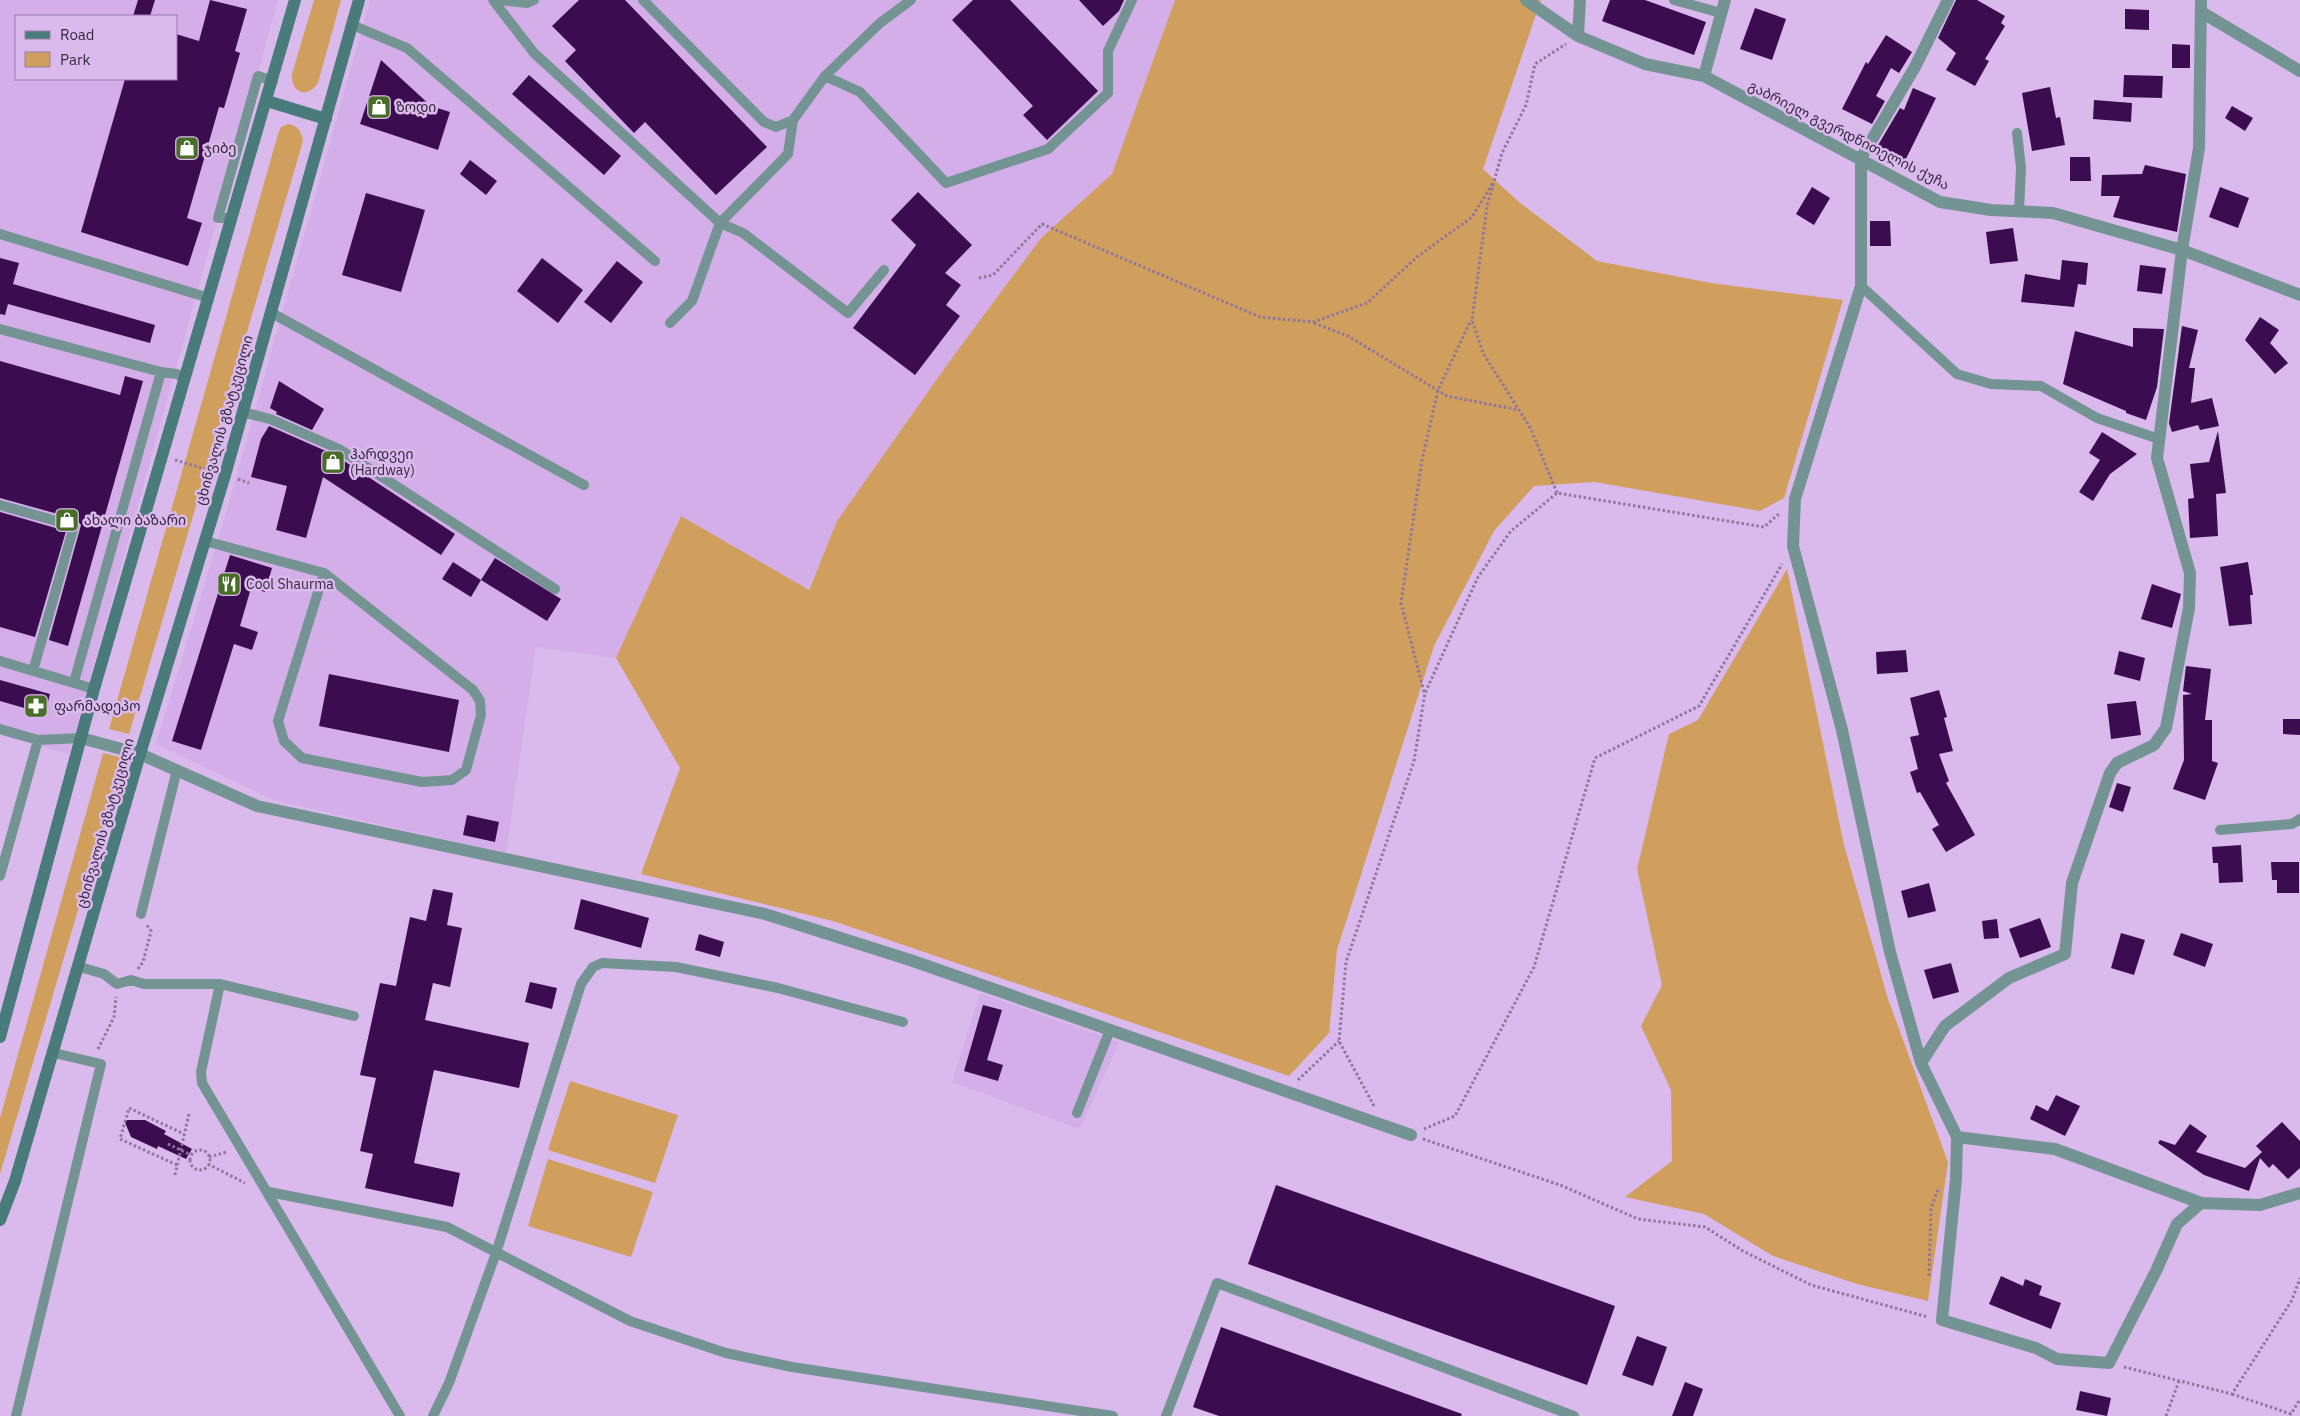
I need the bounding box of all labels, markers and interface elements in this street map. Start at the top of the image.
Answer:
legend [15,15,178,80]
text: Road [60,25,95,44]
text: Park [60,50,90,69]
street label: გაბრიელ გვერდწითელის ქუჩა [1745,76,1953,194]
shop icon: ზოდი [366,94,392,120]
place label: ზოდი [396,98,436,116]
shop icon: ჯიბე [174,135,200,161]
place label: ჯიბე [204,139,237,157]
street label: ცხინვალის გზატკეცილი [191,333,257,507]
place label: ჰარდვეი (Hardway) [350,445,415,479]
shop icon: ჰარდვეი (Hardway) [320,449,346,475]
shop icon: ახალი ბაზარი [54,507,80,533]
place label: ახალი ბაზარი [84,511,186,529]
restaurant icon: Cool Shaurma [216,571,242,597]
place label: Cool Shaurma [246,575,334,593]
pharmacy icon: ფარმადეპო [23,693,49,719]
place label: ფარმადეპო [54,697,140,715]
street label: ცხინვალის გზატკეცილი [72,736,138,910]

